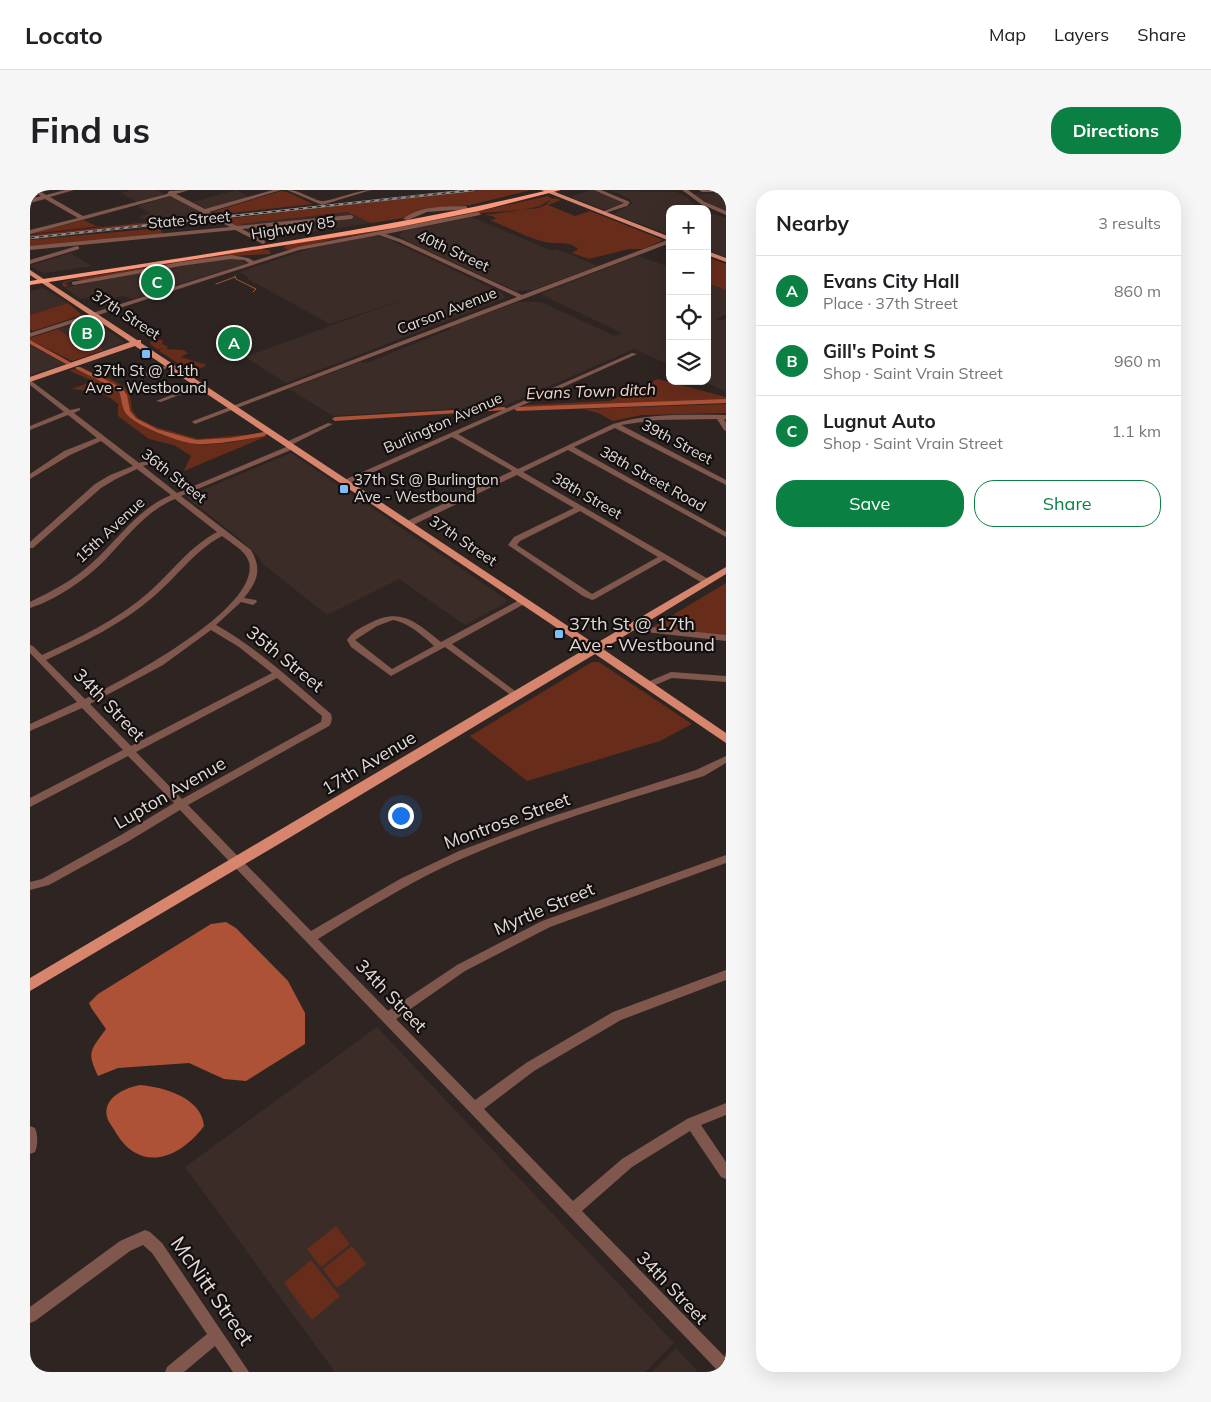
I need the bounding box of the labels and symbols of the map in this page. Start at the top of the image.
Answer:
street label: State Street [147,206,231,233]
street label: Highway 85 [250,212,336,243]
street label: 40th Street [414,226,492,276]
pin: C [141,263,173,301]
street label: Carson Avenue [394,283,499,338]
street label: 37th Street [89,286,164,344]
pin: B [71,314,103,352]
pin: A [218,324,250,362]
marker: 37th St @ 11th Ave - Westbound [140,348,152,360]
place label: 37th St @ 11th Ave - Westbound [85,361,207,397]
water label: Evans Town ditch [526,379,656,403]
street label: Burlington Avenue [380,388,505,457]
street label: 39th Street [639,415,716,468]
street label: 38th Street Road [597,442,710,516]
street label: 36th Street [138,444,211,507]
street label: 38th Street [549,468,626,523]
place label: 37th St @ Burlington Ave - Westbound [354,470,499,506]
marker: 37th St @ Burlington Ave - Westbound [338,483,350,495]
street label: 15th Avenue [71,493,148,567]
street label: 37th Street [426,511,501,570]
place label: 37th St @ 17th Ave - Westbound [569,612,715,656]
street label: 35th Street [242,620,329,697]
marker: 37th St @ 17th Ave - Westbound [553,628,565,640]
street label: 34th Street [69,663,150,746]
street label: 17th Avenue [317,725,420,800]
street label: Lupton Avenue [110,751,230,834]
street label: Montrose Street [441,787,573,854]
your location [388,803,414,829]
street label: Myrtle Street [490,877,597,940]
street label: 34th Street [351,954,432,1037]
street label: McNitt Street [166,1231,260,1350]
street label: 34th Street [632,1246,713,1329]

